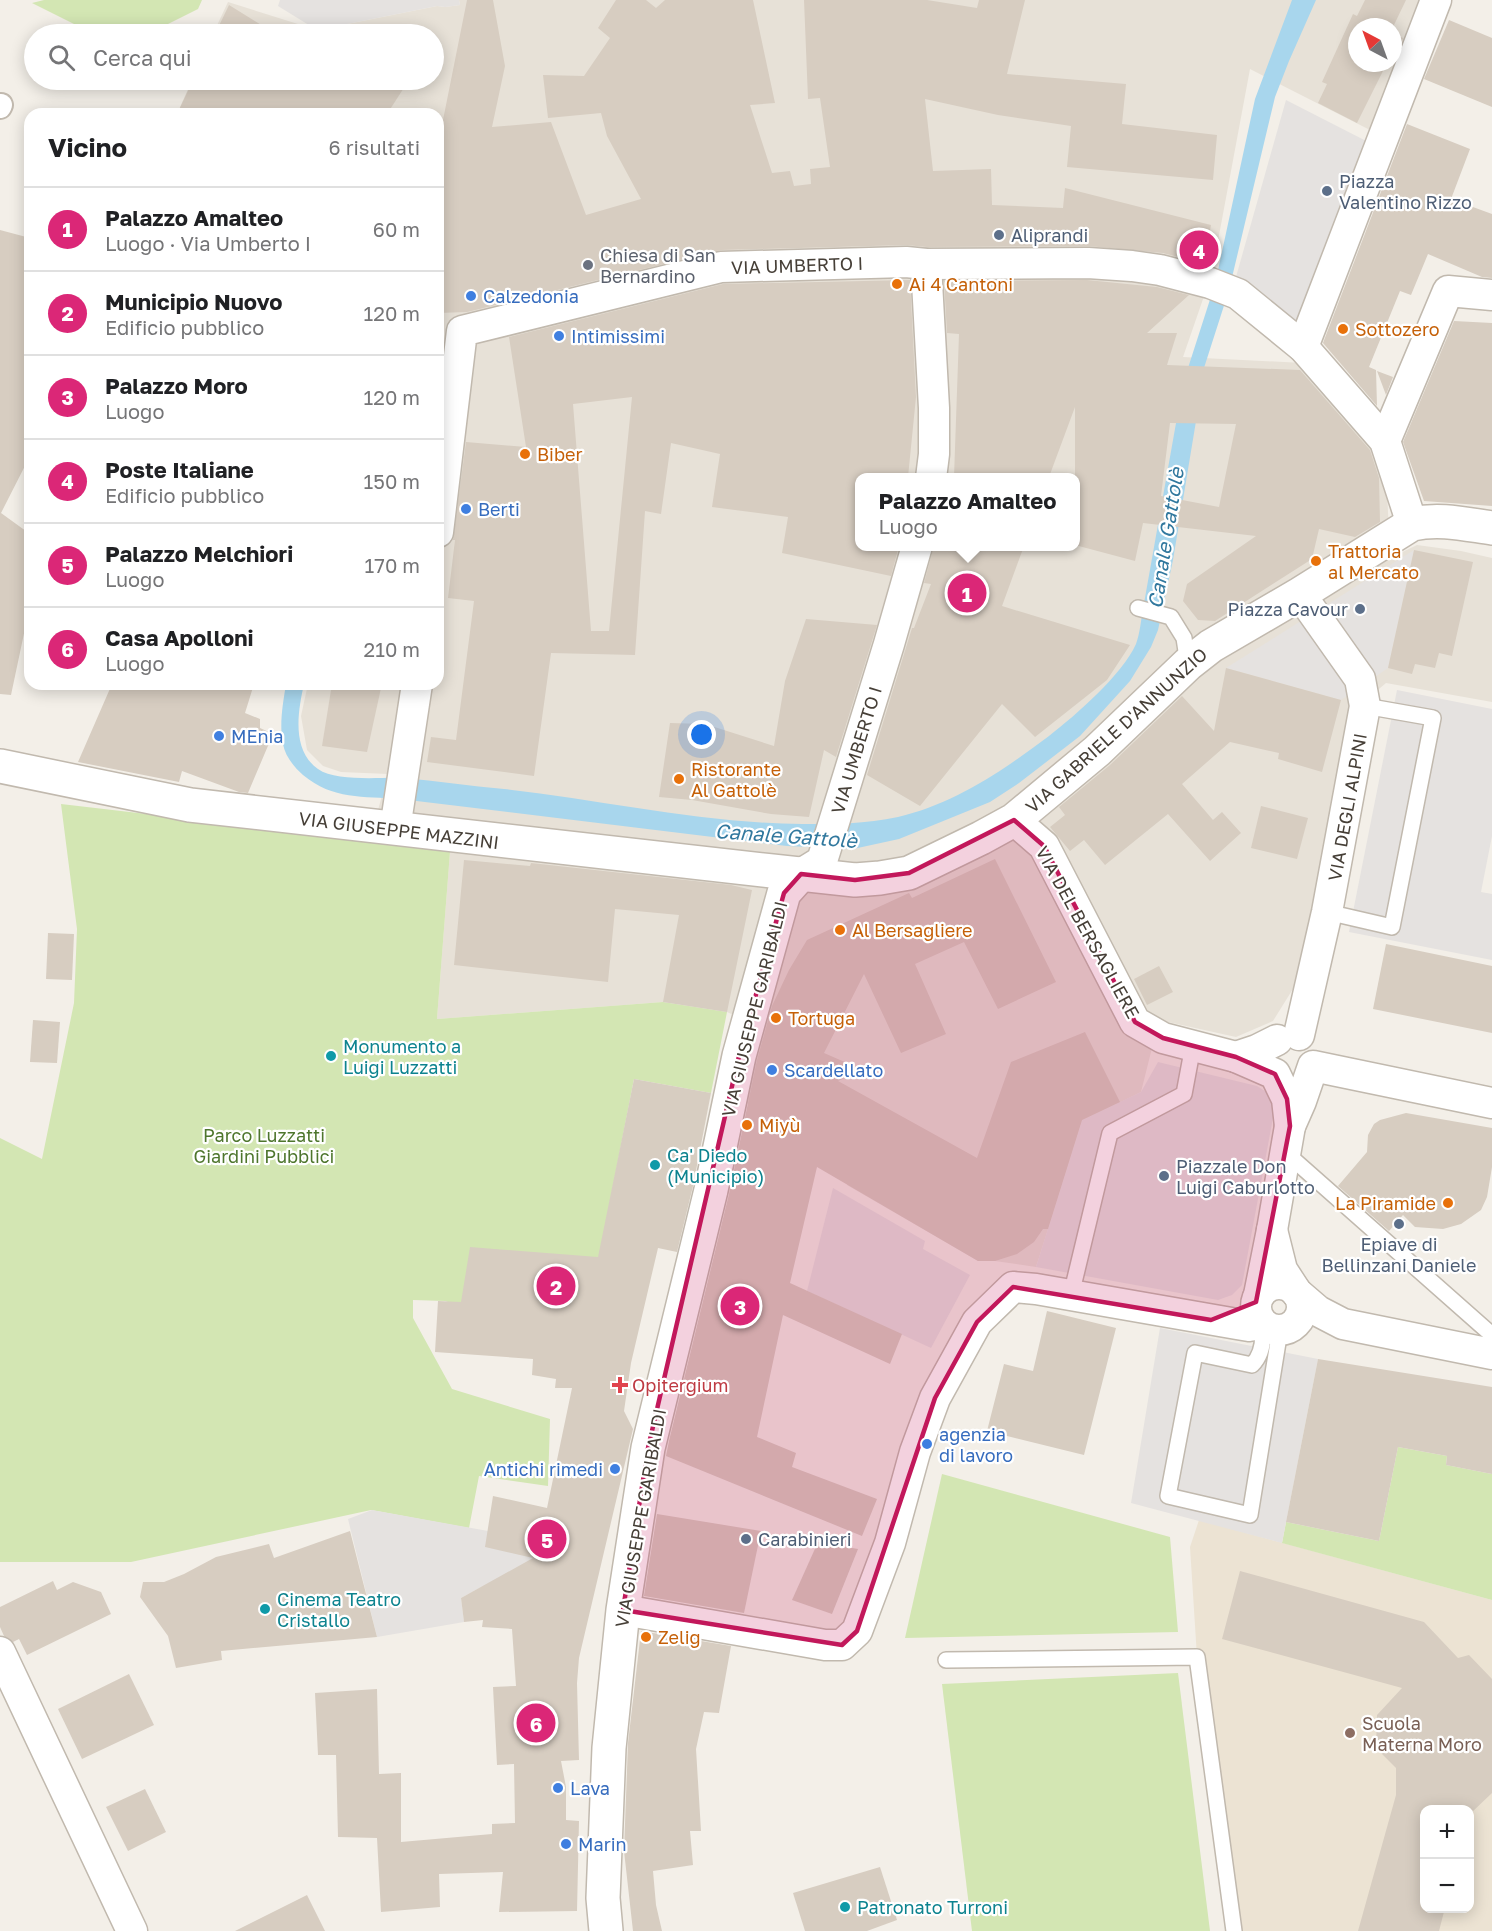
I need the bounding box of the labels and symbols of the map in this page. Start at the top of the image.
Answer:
north arrow [1348,18,1402,72]
place label: Piazza Valentino Rizzo [1339,170,1472,213]
marker: Piazza Valentino Rizzo [1320,184,1334,198]
place label: Aliprandi [1011,224,1088,246]
marker: Aliprandi [992,228,1006,242]
pin: 4 [1180,228,1218,272]
place label: Chiesa di San Bernardino [600,244,716,287]
street label: VIA UMBERTO I [731,252,863,278]
marker: Chiesa di San Bernardino [581,258,595,272]
place label: Ai 4 Cantoni [909,273,1013,295]
marker: Ai 4 Cantoni [890,277,904,291]
place label: Calzedonia [483,285,579,307]
marker: Calzedonia [464,289,478,303]
place label: Sottozero [1355,318,1440,340]
marker: Sottozero [1336,322,1350,336]
place label: Intimissimi [571,325,665,347]
marker: Intimissimi [552,329,566,343]
place label: Biber [537,443,582,465]
marker: Biber [518,447,532,461]
water label: Canale Gattolè [1142,465,1188,610]
place label: Berti [478,498,520,520]
marker: Berti [459,502,473,516]
place label: Trattoria al Mercato [1328,540,1419,583]
marker: Trattoria al Mercato [1309,554,1323,568]
pin: 1 [948,570,986,616]
place label: Piazza Cavour [1228,598,1348,620]
marker: Piazza Cavour [1353,602,1367,616]
street label: VIA GABRIELE D'ANNUNZIO [1021,643,1211,817]
street label: VIA UMBERTO I [826,684,886,816]
your location [687,720,716,749]
place label: MEnia [231,725,284,747]
marker: MEnia [212,729,226,743]
street label: VIA DEGLI ALPINI [1323,731,1371,883]
place label: Ristorante Al Gattolè [691,758,781,801]
marker: Ristorante Al Gattolè [672,772,686,786]
street label: VIA GIUSEPPE MAZZINI [298,807,500,853]
water label: Canale Gattolè [714,818,859,852]
street label: VIA DEL BERSAGLIERE [1031,842,1145,1022]
street label: VIA GIUSEPPE GARIBALDI [716,899,792,1119]
place label: Al Bersagliere [852,919,973,941]
marker: Al Bersagliere [833,923,847,937]
place label: Tortuga [788,1007,855,1029]
marker: Tortuga [769,1011,783,1025]
place label: Monumento a Luigi Luzzatti [343,1035,461,1078]
marker: Monumento a Luigi Luzzatti [324,1049,338,1063]
place label: Scardellato [784,1059,883,1081]
marker: Scardellato [765,1063,779,1077]
place label: Miyù [759,1114,800,1136]
marker: Miyù [740,1118,754,1132]
park label: Parco Luzzatti Giardini Pubblici [194,1124,334,1167]
place label: Ca' Diedo (Municipio) [667,1144,764,1187]
place label: Piazzale Don Luigi Caburlotto [1176,1155,1315,1198]
marker: Ca' Diedo (Municipio) [648,1158,662,1172]
marker: Piazzale Don Luigi Caburlotto [1157,1169,1171,1183]
place label: La Piramide [1335,1192,1436,1214]
marker: La Piramide [1441,1196,1455,1210]
marker: Epiave di Bellinzani Daniele [1392,1217,1406,1231]
place label: Epiave di Bellinzani Daniele [1322,1233,1476,1276]
pin: 2 [536,1264,576,1308]
pin: 3 [720,1284,760,1328]
place label: Opitergium [632,1374,728,1396]
marker: Opitergium [613,1378,627,1392]
street label: VIA GIUSEPPE GARIBALDI [610,1407,670,1629]
place label: agenzia di lavoro [939,1423,1013,1466]
marker: agenzia di lavoro [920,1437,934,1451]
place label: Antichi rimedi [484,1458,603,1480]
marker: Antichi rimedi [608,1462,622,1476]
pin: 5 [528,1516,566,1562]
place label: Carabinieri [758,1528,852,1550]
marker: Carabinieri [739,1532,753,1546]
place label: Cinema Teatro Cristallo [277,1588,401,1631]
marker: Cinema Teatro Cristallo [258,1602,272,1616]
place label: Zelig [658,1626,701,1648]
marker: Zelig [639,1630,653,1644]
pin: 6 [516,1700,556,1746]
place label: Scuola Materna Moro [1362,1712,1482,1755]
marker: Scuola Materna Moro [1343,1726,1357,1740]
place label: Lava [570,1777,610,1799]
marker: Lava [551,1781,565,1795]
place label: Marin [578,1833,627,1855]
marker: Marin [559,1837,573,1851]
place label: Patronato Turroni [857,1896,1008,1918]
marker: Patronato Turroni [838,1900,852,1914]

